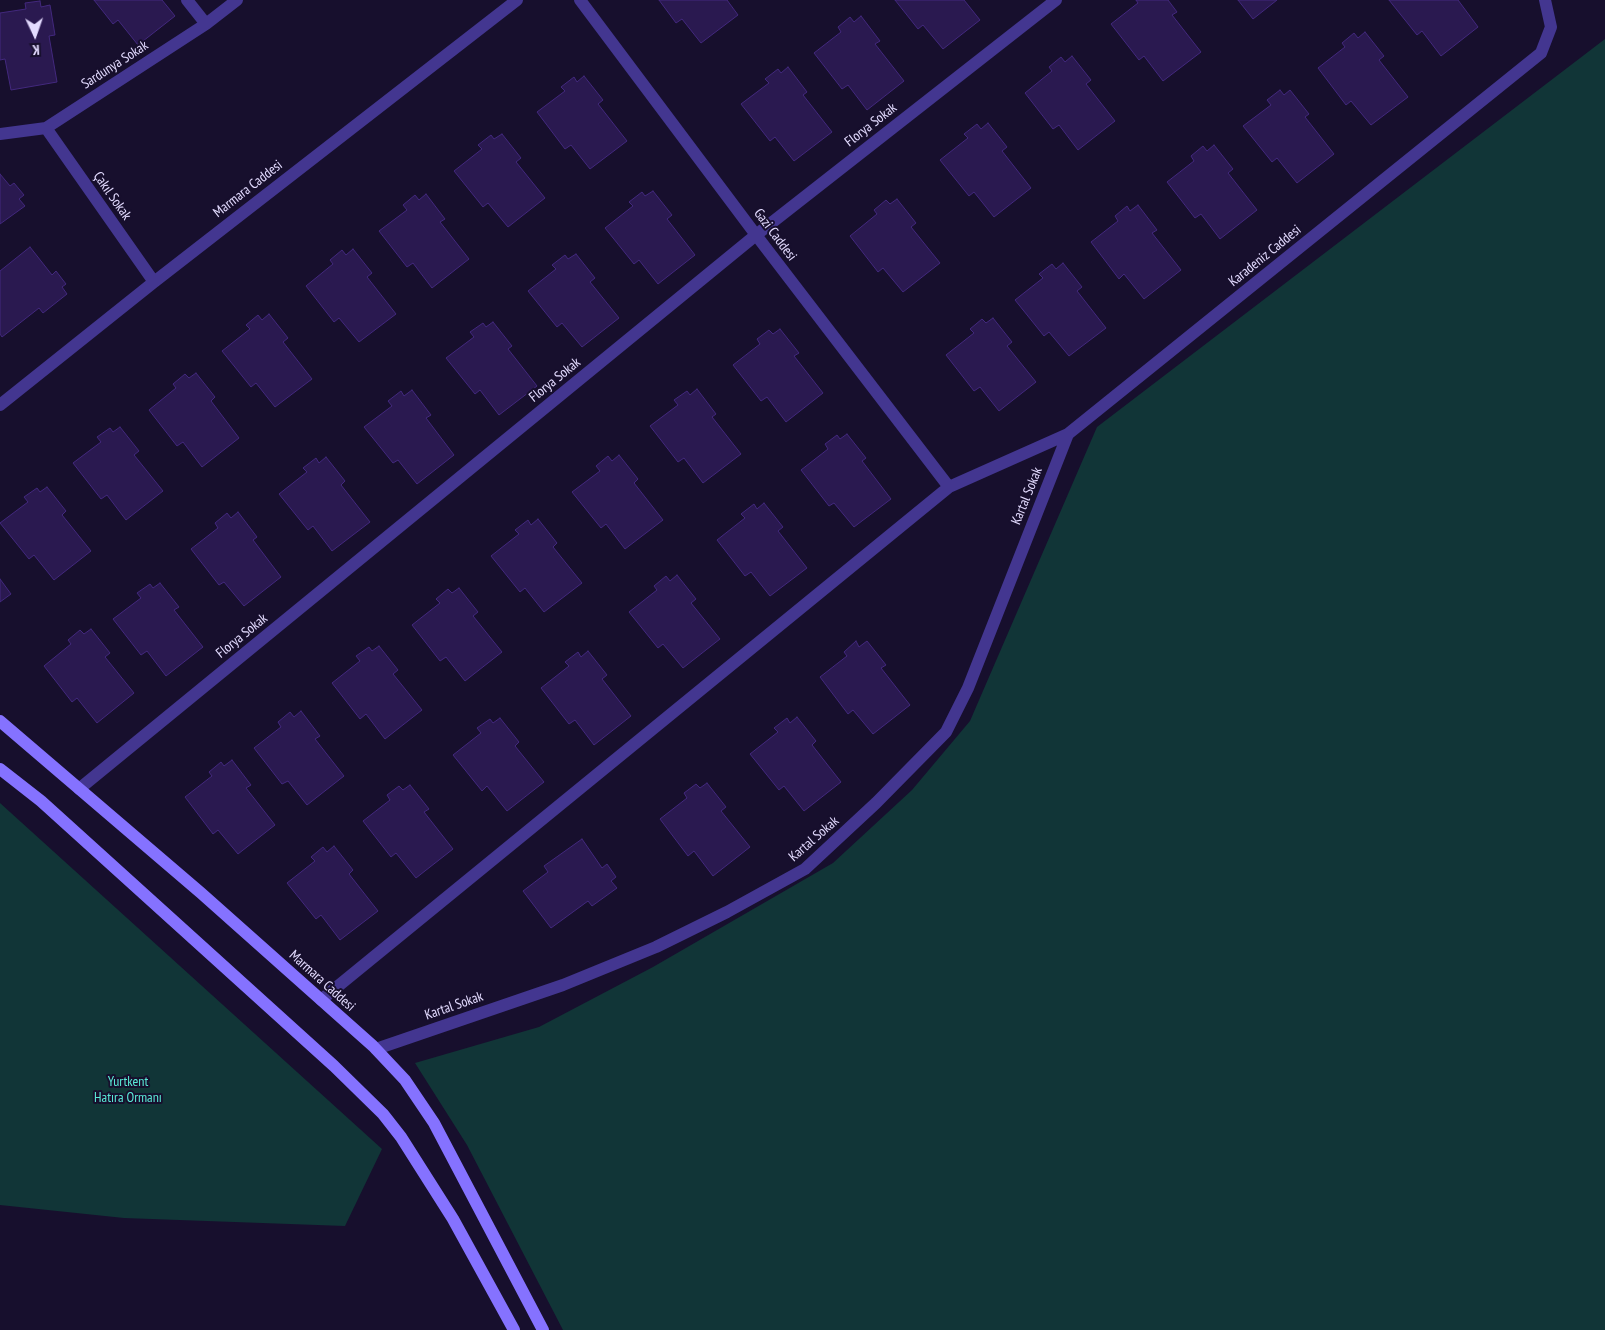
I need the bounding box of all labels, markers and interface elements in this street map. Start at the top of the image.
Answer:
north arrow [10,10,60,60]
street label: Sardunya Sokak [79,37,151,93]
text: K [32,41,40,59]
street label: Florya Sokak [842,100,900,150]
street label: Marmara Caddesi [210,157,286,221]
street label: Çakıl Sokak [89,169,135,223]
street label: Gazi Caddesi [750,206,800,264]
street label: Karadeniz Caddesi [1225,222,1305,290]
street label: Florya Sokak [526,354,584,406]
street label: Kartal Sokak [1008,465,1046,527]
street label: Florya Sokak [213,610,271,662]
street label: Kartal Sokak [786,813,842,865]
street label: Marmara Caddesi [286,947,358,1015]
street label: Kartal Sokak [423,988,485,1024]
park label: Yurtkent Hatıra Ormanı [94,1074,162,1106]

